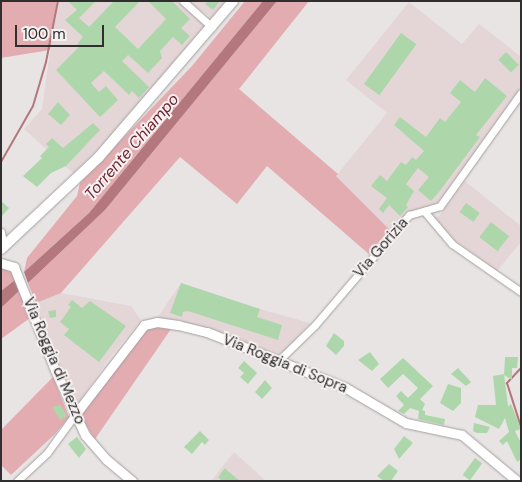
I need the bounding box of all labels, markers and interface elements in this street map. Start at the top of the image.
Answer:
scale bar [18,15,106,47]
text: 100 m [23,24,66,44]
water label: Torrente Chiampo [81,90,183,204]
street label: Via Gorizia [350,214,412,282]
street label: Via Roggia di Mezzo [19,295,89,427]
street label: Via Roggia di Sopra [220,331,350,397]

